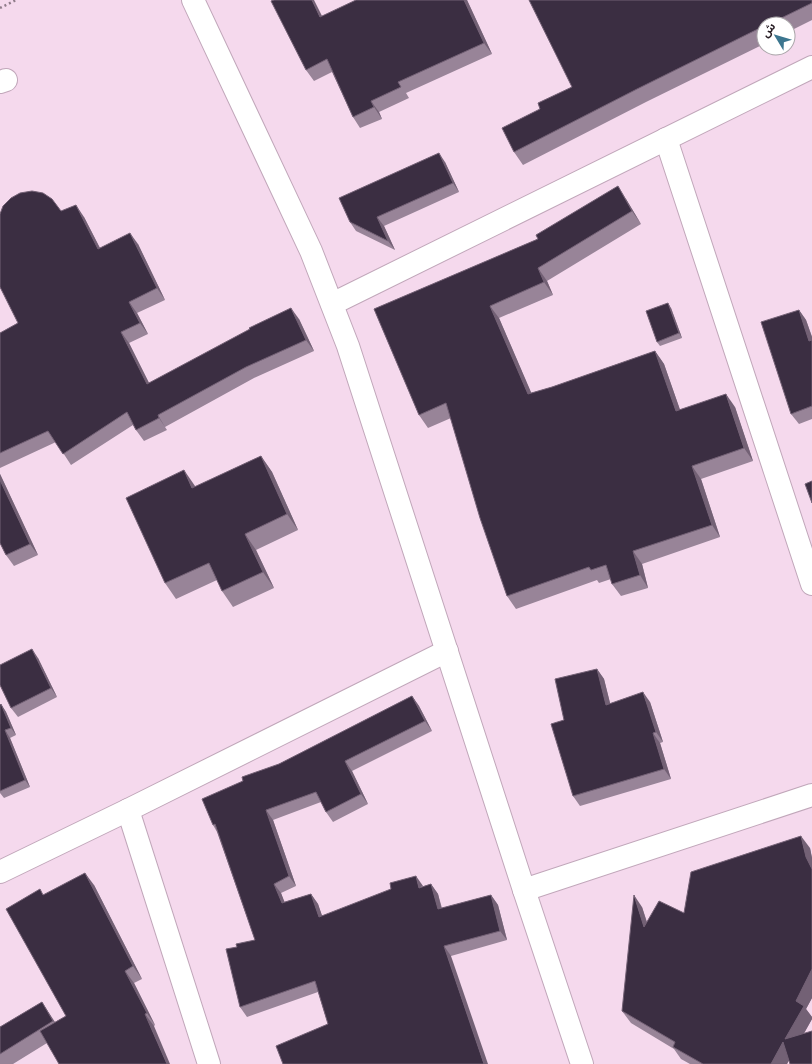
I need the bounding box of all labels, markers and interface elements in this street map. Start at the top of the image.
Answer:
north arrow [756,16,796,56]
text: ش [758,20,778,40]

